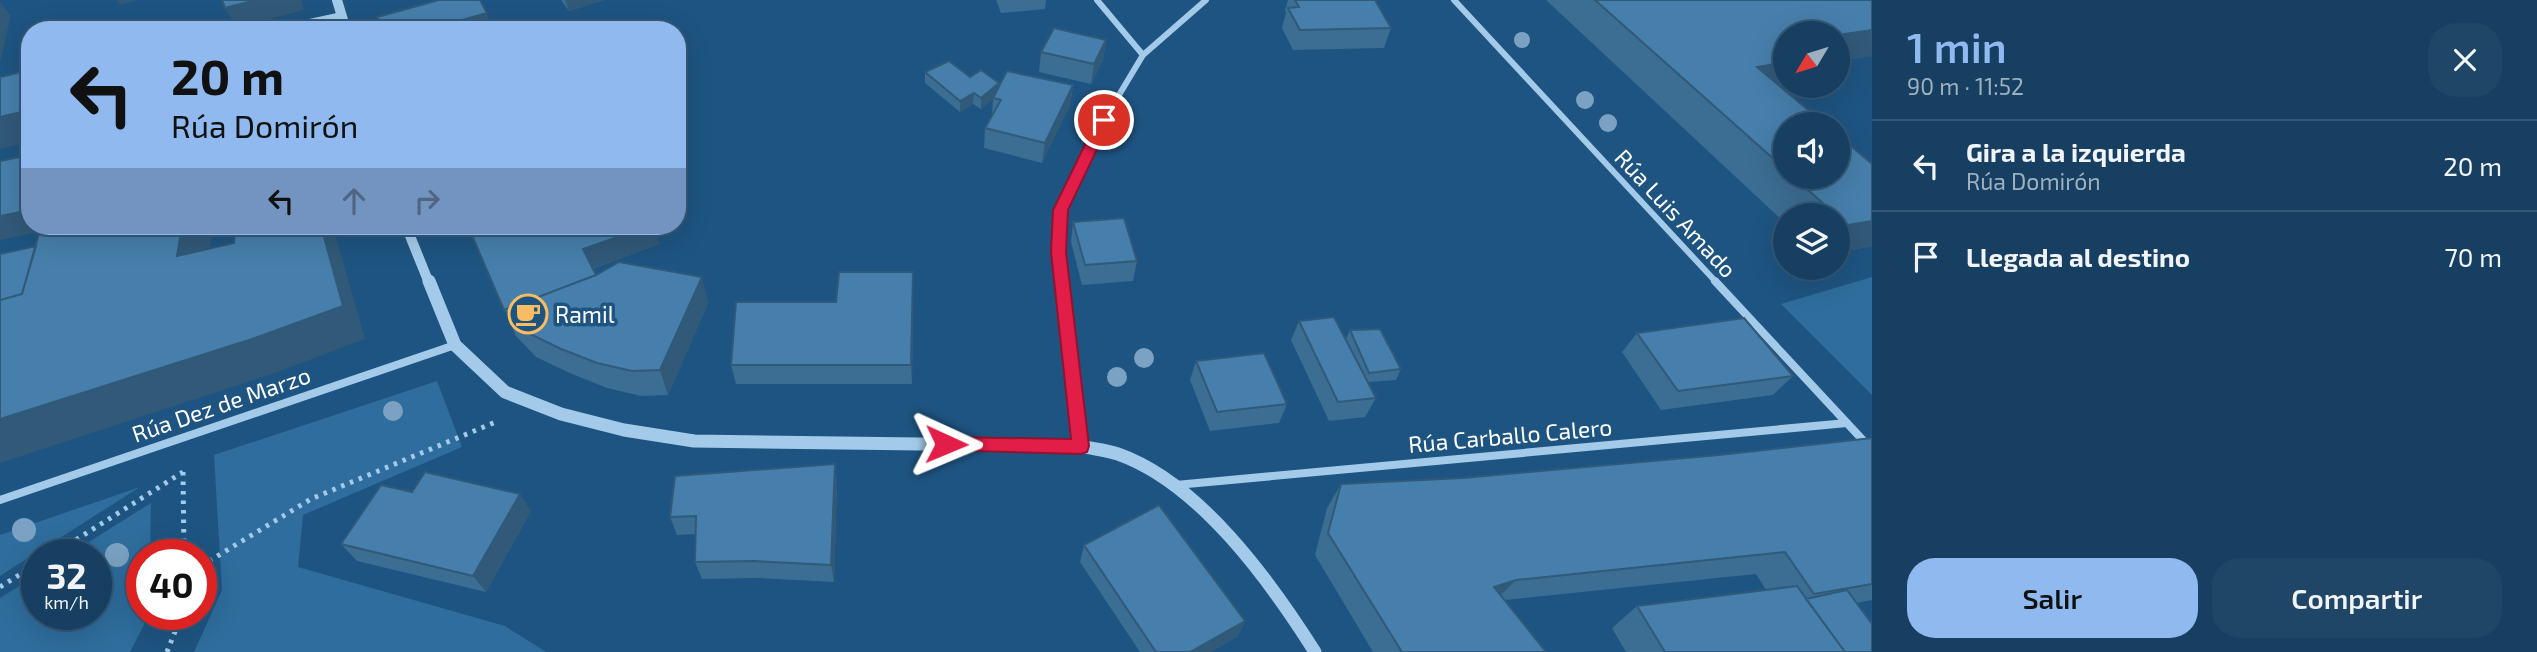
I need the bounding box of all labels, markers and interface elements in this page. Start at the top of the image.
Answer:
north arrow [1773,21,1850,98]
map controls [1773,21,1850,280]
text: 1 min [1907,21,2007,71]
button: close [2428,23,2502,97]
text: 20 m [171,46,284,105]
icon: left [56,49,147,140]
text: 90 m · 11:52 [1907,72,2024,100]
pin [1074,90,1134,150]
icon: arrive [1085,101,1123,139]
text: Rúa Domirón [171,106,358,144]
button: sound [1773,112,1850,189]
text: Gira a la izquierda [1966,136,2186,167]
street label: Rúa Luis Amado [1609,143,1743,283]
icon: left [1907,147,1945,185]
text: 20 m [2443,150,2502,181]
text: Rúa Domirón [1966,167,2101,195]
icon: left [262,182,300,220]
icon: ahead [335,182,373,220]
icon: right [408,182,446,220]
button: layers [1773,203,1850,280]
icon: arrive [1907,238,1945,276]
text: Llegada al destino [1966,241,2190,272]
text: 70 m [2444,241,2502,272]
cafe icon: Ramil [507,293,549,335]
place label: Ramil [555,300,615,328]
street label: Rúa Dez de Marzo [128,360,314,448]
position arrow [909,407,983,481]
street label: Rúa Carballo Calero [1407,412,1613,458]
speed limit sign: 40 [126,539,217,630]
text: 32 [46,554,87,596]
button: Salir [1907,558,2198,638]
button: Compartir [2212,558,2502,638]
text: km/h [44,591,89,613]

